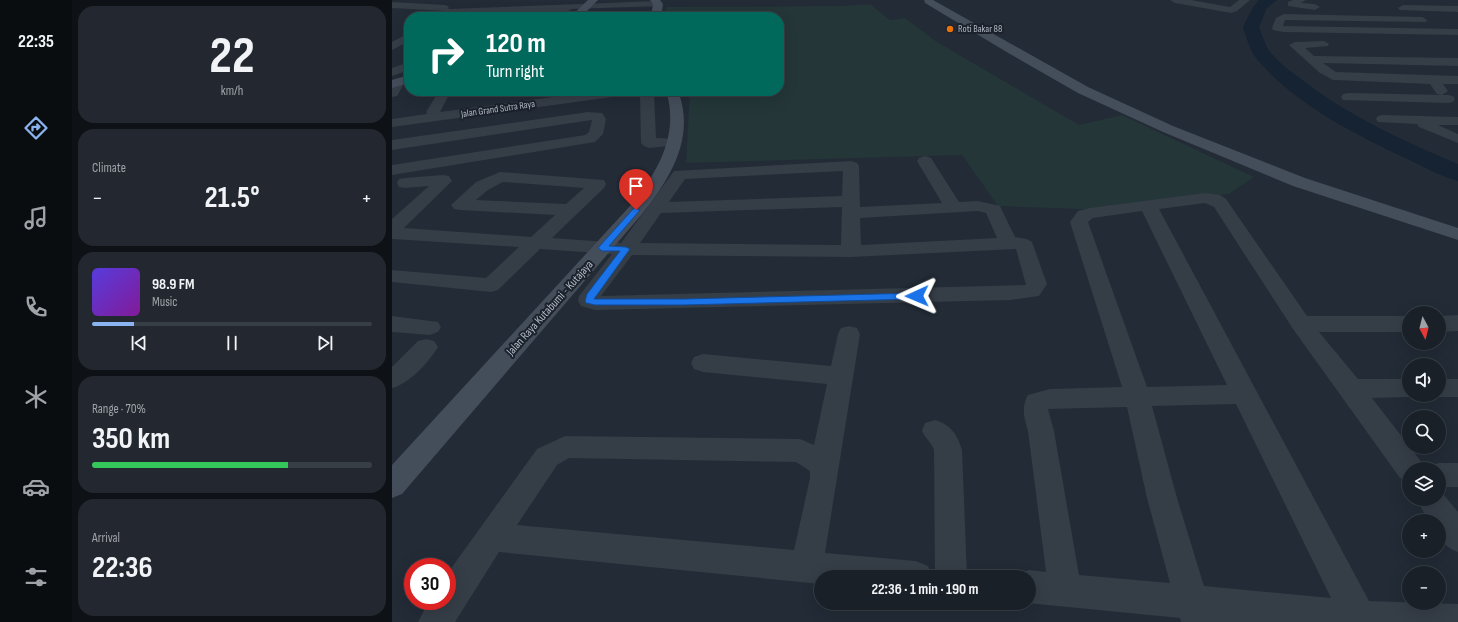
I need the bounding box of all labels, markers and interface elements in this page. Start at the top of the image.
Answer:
place label: Roti Bakar 88 [958,23,1002,35]
marker: Roti Bakar 88 [945,24,955,34]
text: 22 [209,25,255,88]
text: 120 m [486,27,546,60]
icon: right [420,28,472,80]
text: 22:35 [18,31,54,52]
text: Turn right [486,61,544,82]
text: km/h [221,83,243,99]
street label: Jalan Grand Sutra Raya [459,98,536,120]
icon: directions [22,114,50,142]
text: Climate [92,160,126,176]
pin [619,169,653,210]
icon: arrive [625,175,647,197]
text: 21.5° [204,180,260,216]
text: − [92,185,103,212]
text: + [361,185,372,212]
icon: music [22,204,50,232]
street label: Jalan Raya Kutabumi - Kutajaya [503,257,597,359]
text: 98.9 FM [152,275,195,294]
position arrow [896,275,938,317]
icon: phone [22,293,50,321]
text: Music [152,294,177,310]
north arrow [1402,306,1446,350]
map controls [1402,306,1446,610]
icon: previous [128,332,150,354]
icon: pause [221,332,243,354]
icon: next [314,332,336,354]
button: sound [1402,358,1446,402]
icon: climate [22,383,50,411]
text: Range · 70% [92,401,146,417]
button: search [1402,410,1446,454]
text: 350 km [92,421,170,457]
button: layers [1402,462,1446,506]
icon: car [22,473,50,501]
button: + [1402,514,1446,558]
text: Arrival [92,530,120,546]
text: 22:36 [92,550,153,586]
speed limit sign: 30 [404,558,456,610]
icon: filters [22,563,50,591]
button: − [1402,566,1446,610]
text: 22:36 · 1 min · 190 m [871,580,979,599]

